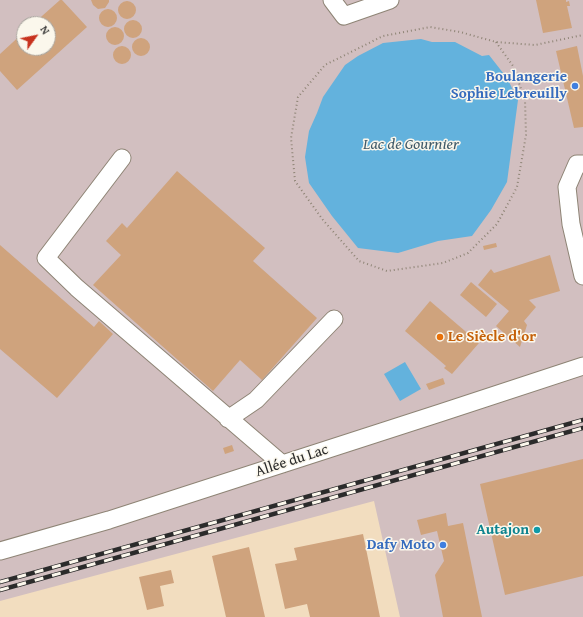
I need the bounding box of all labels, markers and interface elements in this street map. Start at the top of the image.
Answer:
north arrow [16,16,56,56]
text: N [37,23,54,37]
place label: Boulangerie Sophie Lebreuilly [451,68,567,103]
marker: Boulangerie Sophie Lebreuilly [570,81,580,91]
water label: Lac de Gournier [363,135,459,155]
place label: Le Siècle d'or [448,328,536,346]
marker: Le Siècle d'or [435,332,445,342]
street label: Allée du Lac [253,441,331,481]
place label: Autajon [476,521,529,539]
marker: Autajon [532,525,542,535]
place label: Dafy Moto [367,536,435,554]
marker: Dafy Moto [438,540,448,550]

